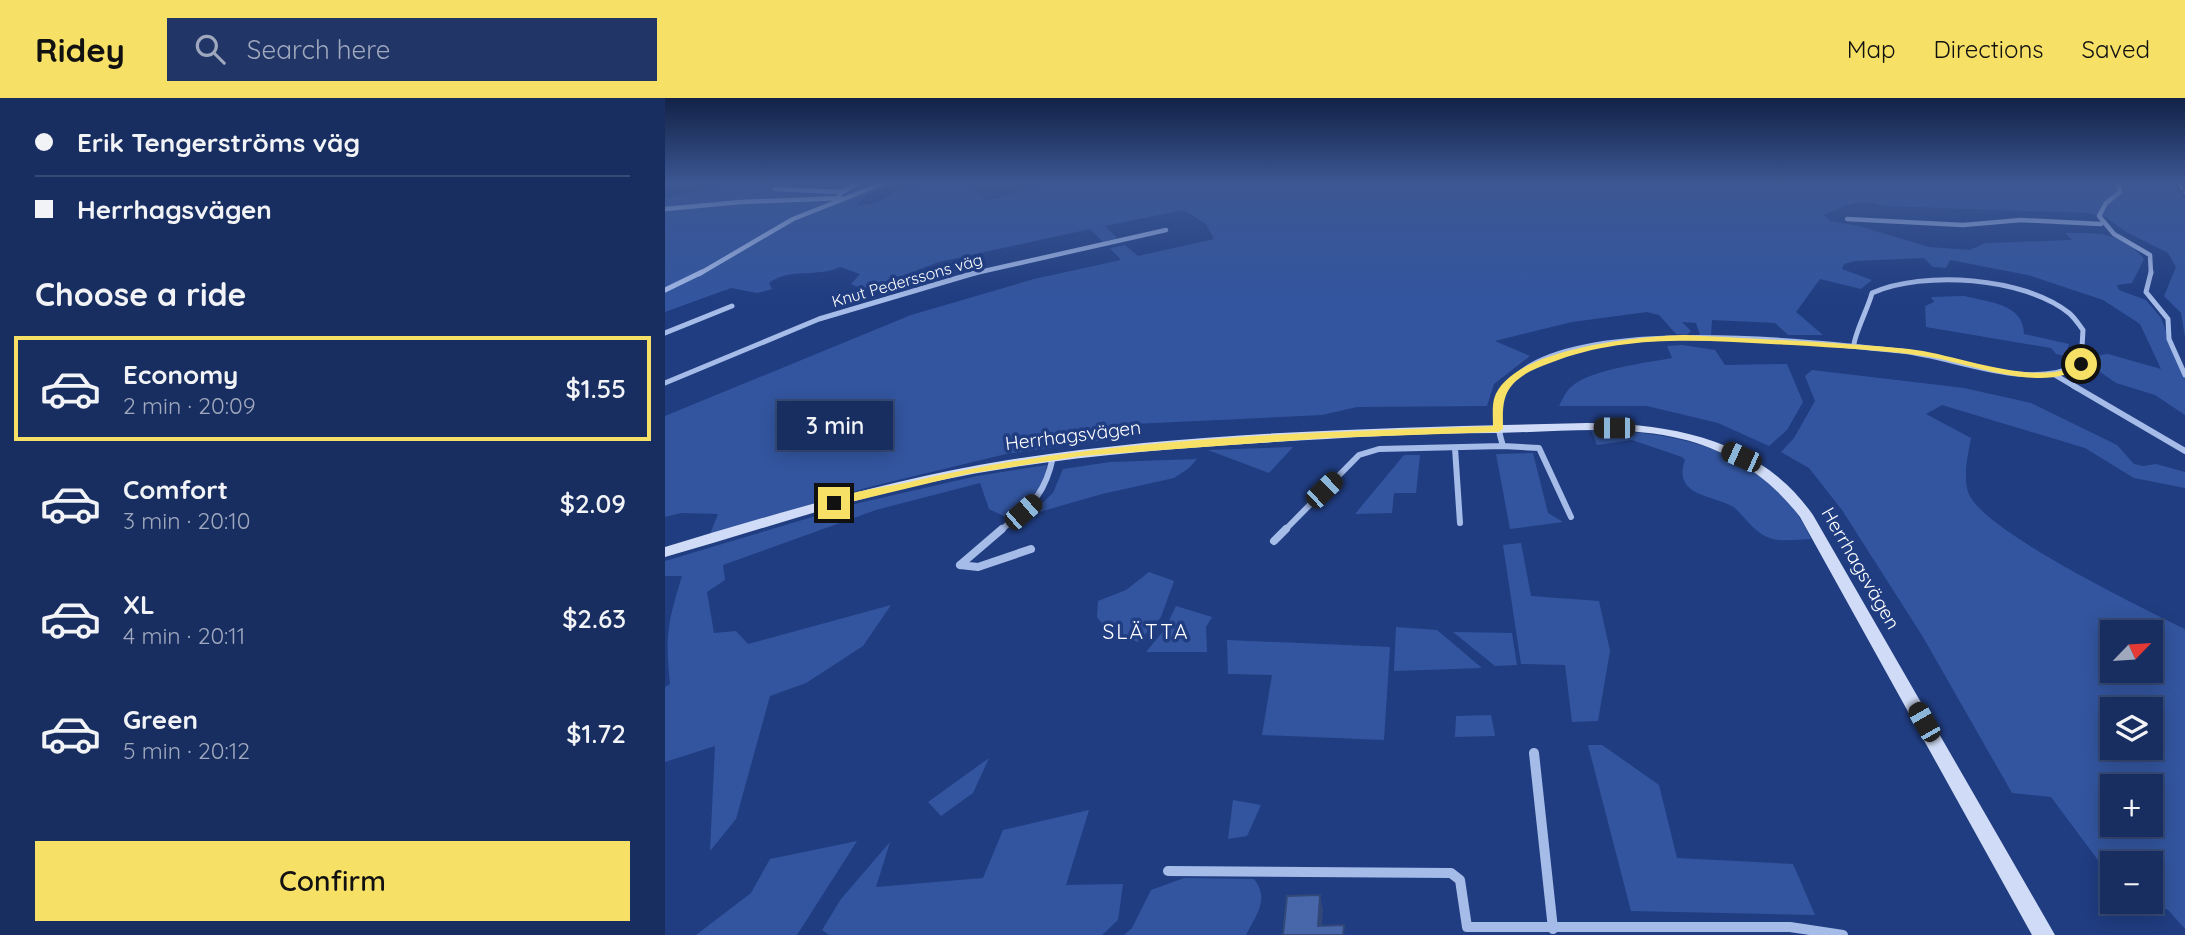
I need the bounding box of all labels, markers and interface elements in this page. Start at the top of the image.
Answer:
search box [167,18,657,81]
text: Ridey [35,29,125,70]
icon: search [191,30,229,68]
text: Search here [247,33,390,66]
text: Map [1847,34,1896,64]
text: Directions [1934,34,2044,64]
text: Saved [2082,34,2150,64]
text: Erik Tengerströms väg [77,126,360,159]
text: Herrhagsvägen [77,193,272,226]
street label: Knut Pederssons väg [829,249,985,311]
text: Choose a ride [35,274,247,314]
route start [2065,348,2097,380]
icon: car [39,357,102,420]
text: Economy [123,358,238,391]
text: $1.55 [566,372,626,405]
text: 2 min · 20:09 [123,391,256,420]
callout: 3 min [776,402,892,450]
text: 3 min [806,411,864,440]
street label: Herrhagsvägen [1004,415,1142,455]
car [1594,418,1636,439]
car [1718,439,1765,475]
car [1302,468,1347,512]
icon: car [39,472,102,535]
text: Comfort [123,473,228,506]
text: $2.09 [560,487,626,520]
route end [818,487,850,519]
car [1001,490,1046,534]
street label: Herrhagsvägen [1816,503,1906,633]
text: 3 min · 20:10 [123,506,251,535]
icon: car [39,587,102,650]
text: XL [123,588,155,621]
text: $2.63 [562,602,626,635]
district label: SLÄTTA [1102,618,1190,644]
north arrow [2100,620,2163,682]
map controls [2100,620,2163,914]
text: 4 min · 20:11 [123,621,245,650]
button: layers [2100,697,2163,760]
car [1905,699,1944,745]
icon: car [39,702,102,765]
text: Green [123,703,198,736]
text: $1.72 [566,717,626,750]
text: 5 min · 20:12 [123,736,250,765]
button: + [2100,774,2163,837]
button: Confirm [35,841,630,921]
button: − [2100,851,2163,914]

